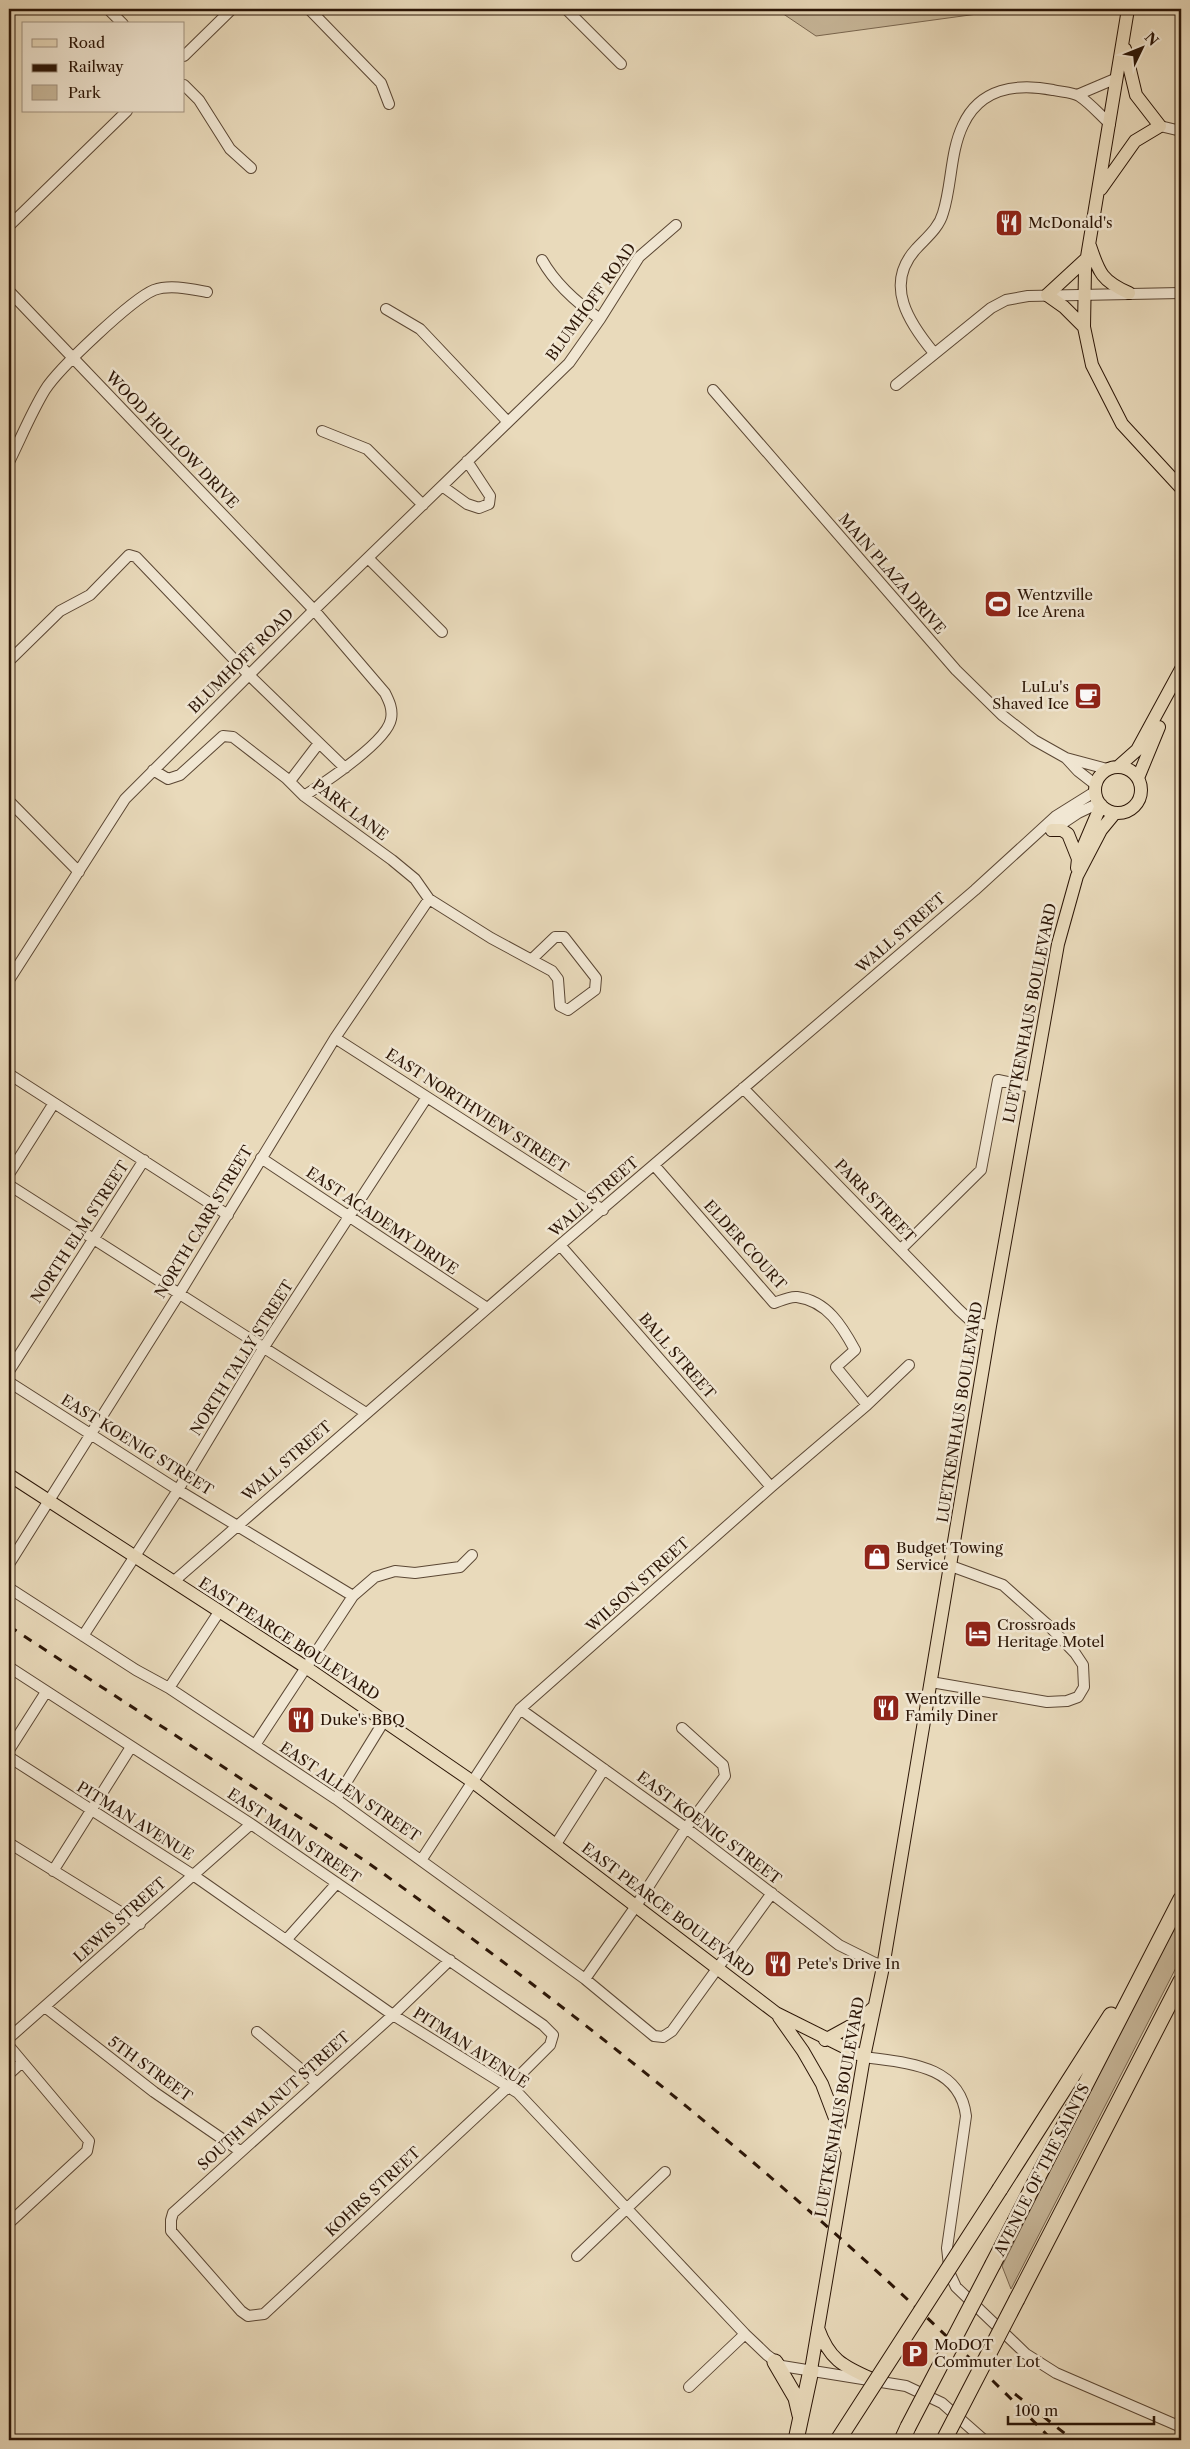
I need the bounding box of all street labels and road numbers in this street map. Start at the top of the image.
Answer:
street label: BLUMHOFF ROAD [542,239,640,364]
street label: WOOD HOLLOW DRIVE [101,366,243,512]
street label: MAIN PLAZA DRIVE [835,510,950,638]
street label: BLUMHOFF ROAD [184,604,297,717]
street label: PARK LANE [309,775,392,844]
street label: WALL STREET [851,888,950,977]
street label: LUETKENHAUS BOULEVARD [999,901,1060,1124]
street label: EAST NORTHVIEW STREET [382,1044,573,1177]
street label: NORTH CARR STREET [151,1141,257,1301]
street label: WALL STREET [544,1152,643,1241]
street label: PARR STREET [831,1155,920,1247]
street label: NORTH ELM STREET [26,1156,133,1306]
street label: EAST ACADEMY DRIVE [303,1163,462,1279]
street label: ELDER COURT [700,1196,791,1294]
street label: NORTH TALLY STREET [186,1276,298,1439]
street label: LUETKENHAUS BOULEVARD [933,1300,986,1524]
street label: BALL STREET [635,1309,720,1403]
street label: EAST KOENIG STREET [58,1390,218,1500]
street label: WALL STREET [237,1416,336,1505]
street label: WILSON STREET [581,1533,694,1637]
street label: EAST PEARCE BOULEVARD [195,1573,383,1704]
street label: EAST ALLEN STREET [276,1737,425,1846]
street label: EAST KOENIG STREET [633,1767,786,1889]
street label: PITMAN AVENUE [73,1777,197,1864]
street label: EAST MAIN STREET [224,1784,365,1888]
street label: EAST PEARCE BOULEVARD [578,1838,759,1981]
street label: LEWIS STREET [69,1872,171,1966]
street label: LUETKENHAUS BOULEVARD [811,1995,868,2219]
street label: PITMAN AVENUE [410,2003,533,2092]
street label: SOUTH WALNUT STREET [194,2027,354,2174]
street label: 5TH STREET [105,2032,197,2106]
street label: AVENUE OF THE SAINTS [989,2080,1093,2260]
street label: KOHRS STREET [321,2142,425,2241]

